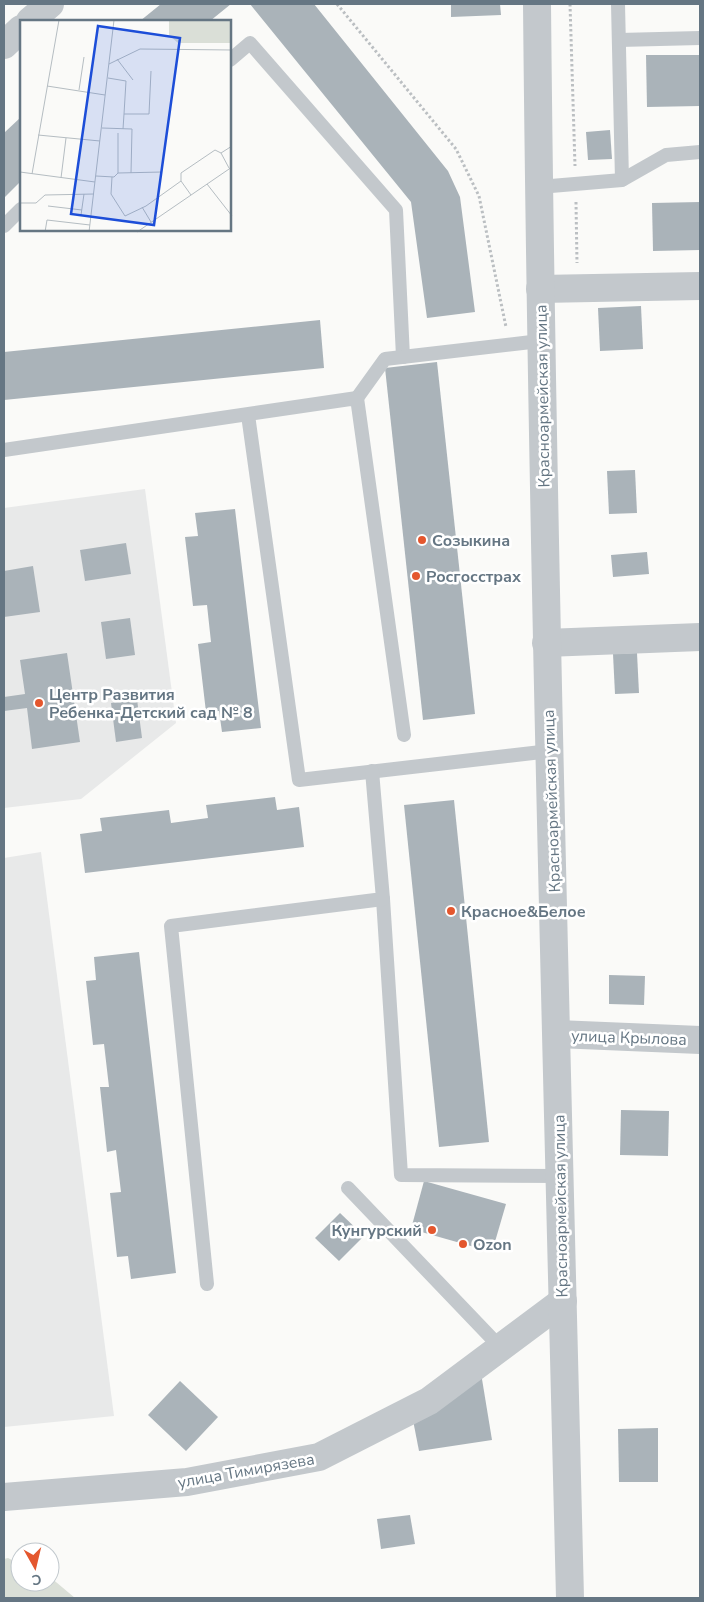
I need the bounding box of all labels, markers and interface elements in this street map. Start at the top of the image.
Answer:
inset map [20,20,231,231]
street label: Красноармейская улица [530,304,556,488]
place label: Созыкина [432,530,510,552]
marker: Созыкина [416,534,428,546]
place label: Росгосстрах [426,566,521,588]
marker: Росгосстрах [410,570,422,582]
place label: Центр Развития Ребенка-Детский сад № 8 [49,684,253,724]
marker: Центр Развития Ребенка-Детский сад № 8 [33,697,45,709]
street label: Красноармейская улица [538,709,566,893]
place label: Красное&Белое [461,901,586,923]
marker: Красное&Белое [445,905,457,917]
street label: улица Крылова [571,1025,687,1051]
street label: Красноармейская улица [548,1114,574,1298]
place label: Кунгурский [331,1220,422,1242]
marker: Кунгурский [426,1224,438,1236]
place label: Ozon [473,1234,512,1256]
marker: Ozon [457,1238,469,1250]
street label: улица Тимирязева [176,1448,316,1494]
north arrow [10,1542,60,1592]
text: С [30,1569,43,1590]

